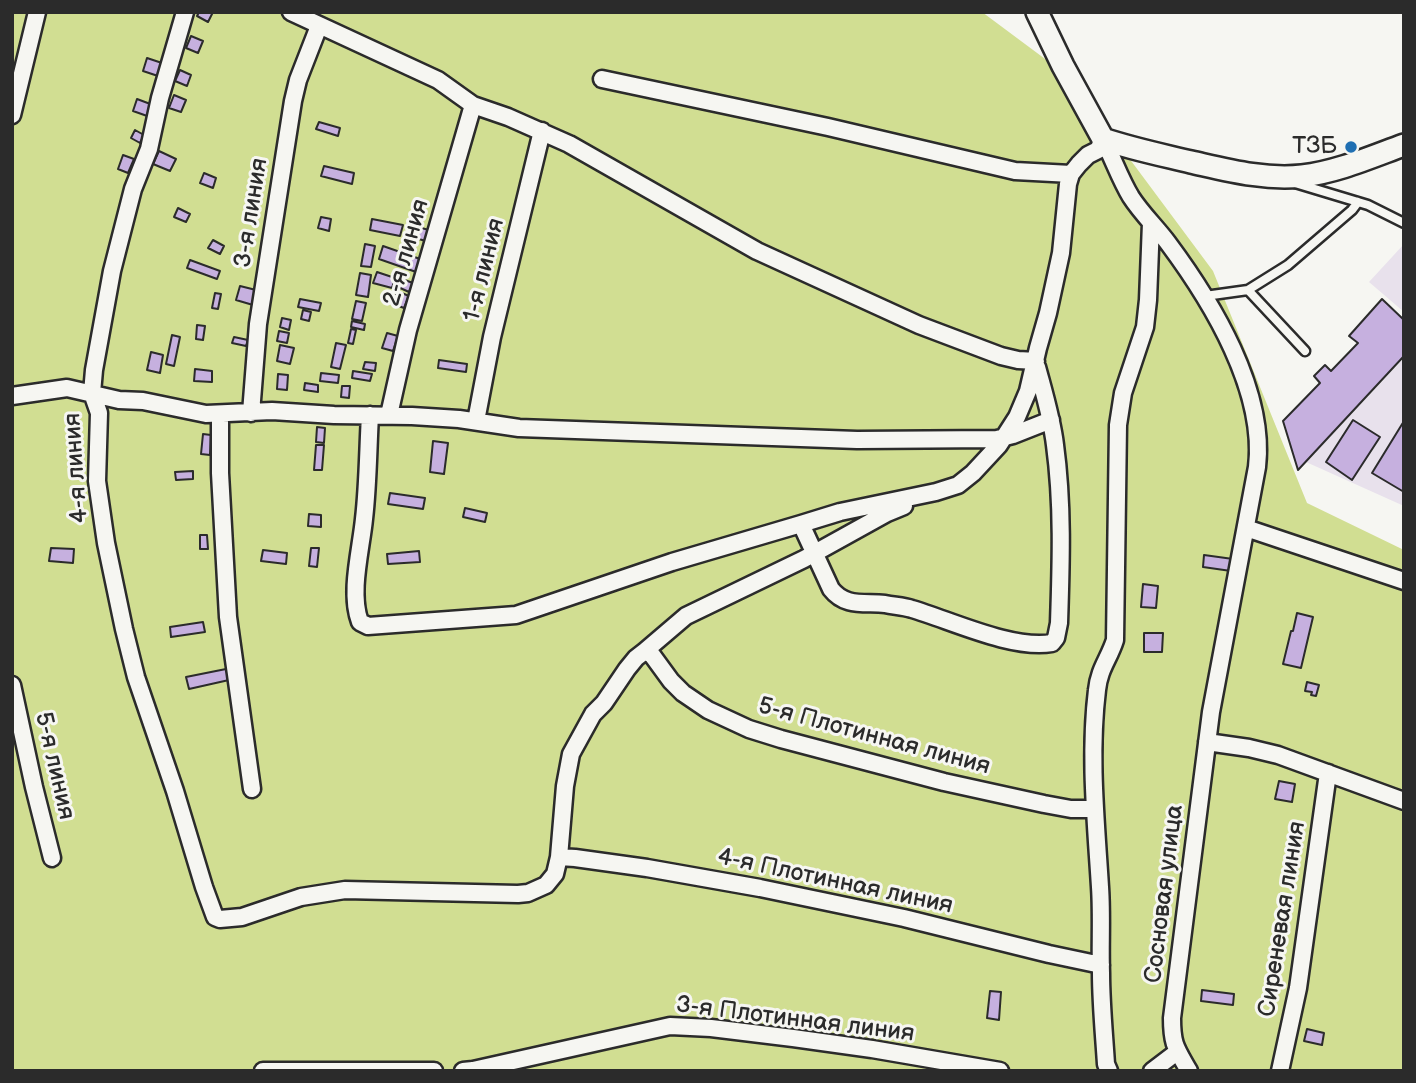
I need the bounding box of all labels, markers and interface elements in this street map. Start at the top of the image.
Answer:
place label: ТЗБ [1292,133,1337,161]
marker: ТЗБ [1343,139,1359,155]
street label: 3-я линия [229,156,275,270]
street label: 2-я линия [378,196,436,310]
street label: 1-я линия [458,215,512,325]
street label: 4-я линия [59,412,95,524]
street label: 5-я Плотинная линия [755,692,993,782]
street label: 5-я линия [28,709,80,823]
street label: Сосновая улица [1140,803,1190,985]
street label: Сиреневая линия [1253,819,1313,1019]
street label: 4-я Плотинная линия [715,843,955,921]
street label: 3-я Плотинная линия [674,991,916,1049]

